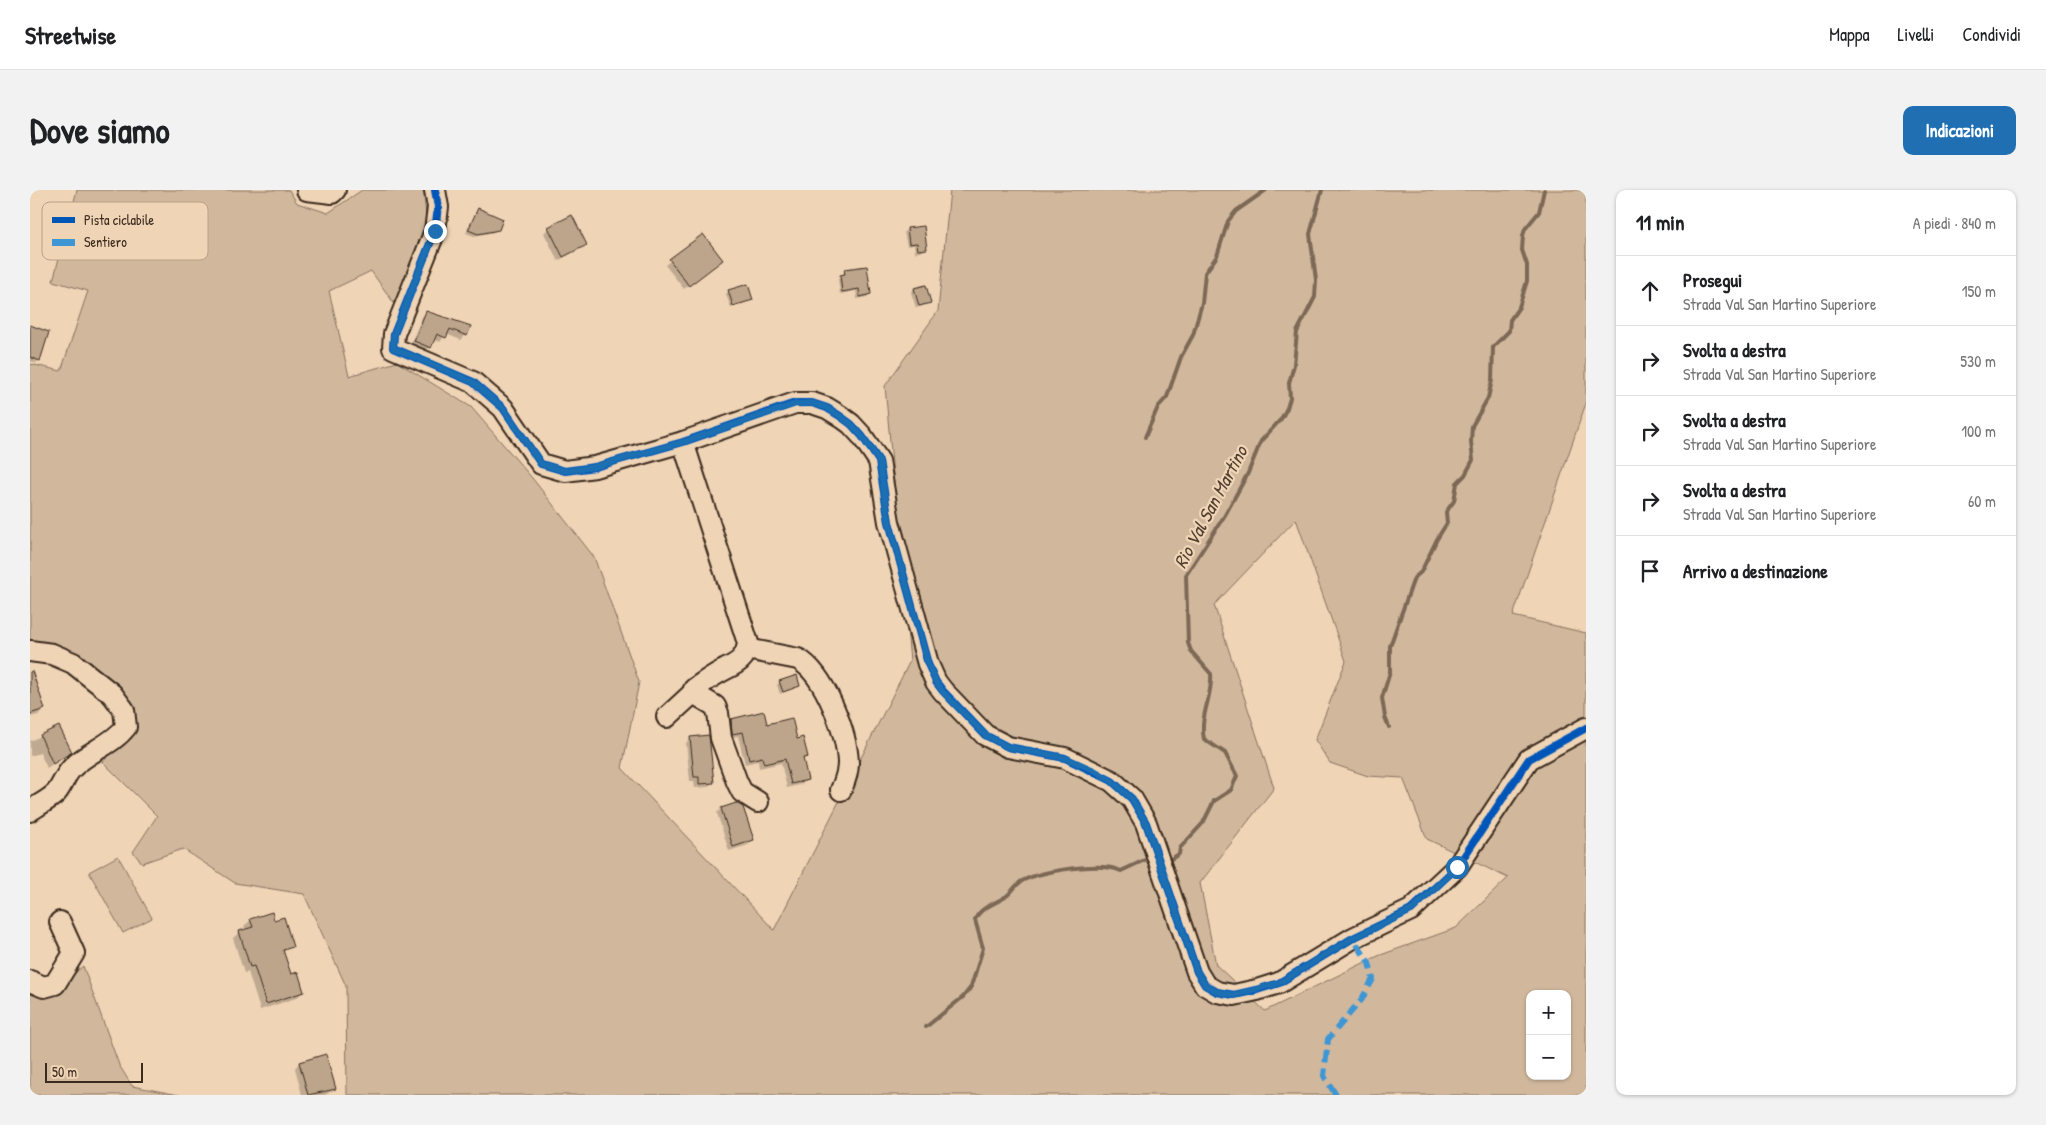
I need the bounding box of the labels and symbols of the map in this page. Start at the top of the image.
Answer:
legend [42,202,208,260]
text: Pista ciclabile [84,210,155,229]
route end [424,220,447,243]
text: Sentiero [84,232,127,251]
water label: Rio Val San Martino [1167,440,1254,573]
route start [1446,856,1469,879]
scale bar [45,1060,142,1083]

